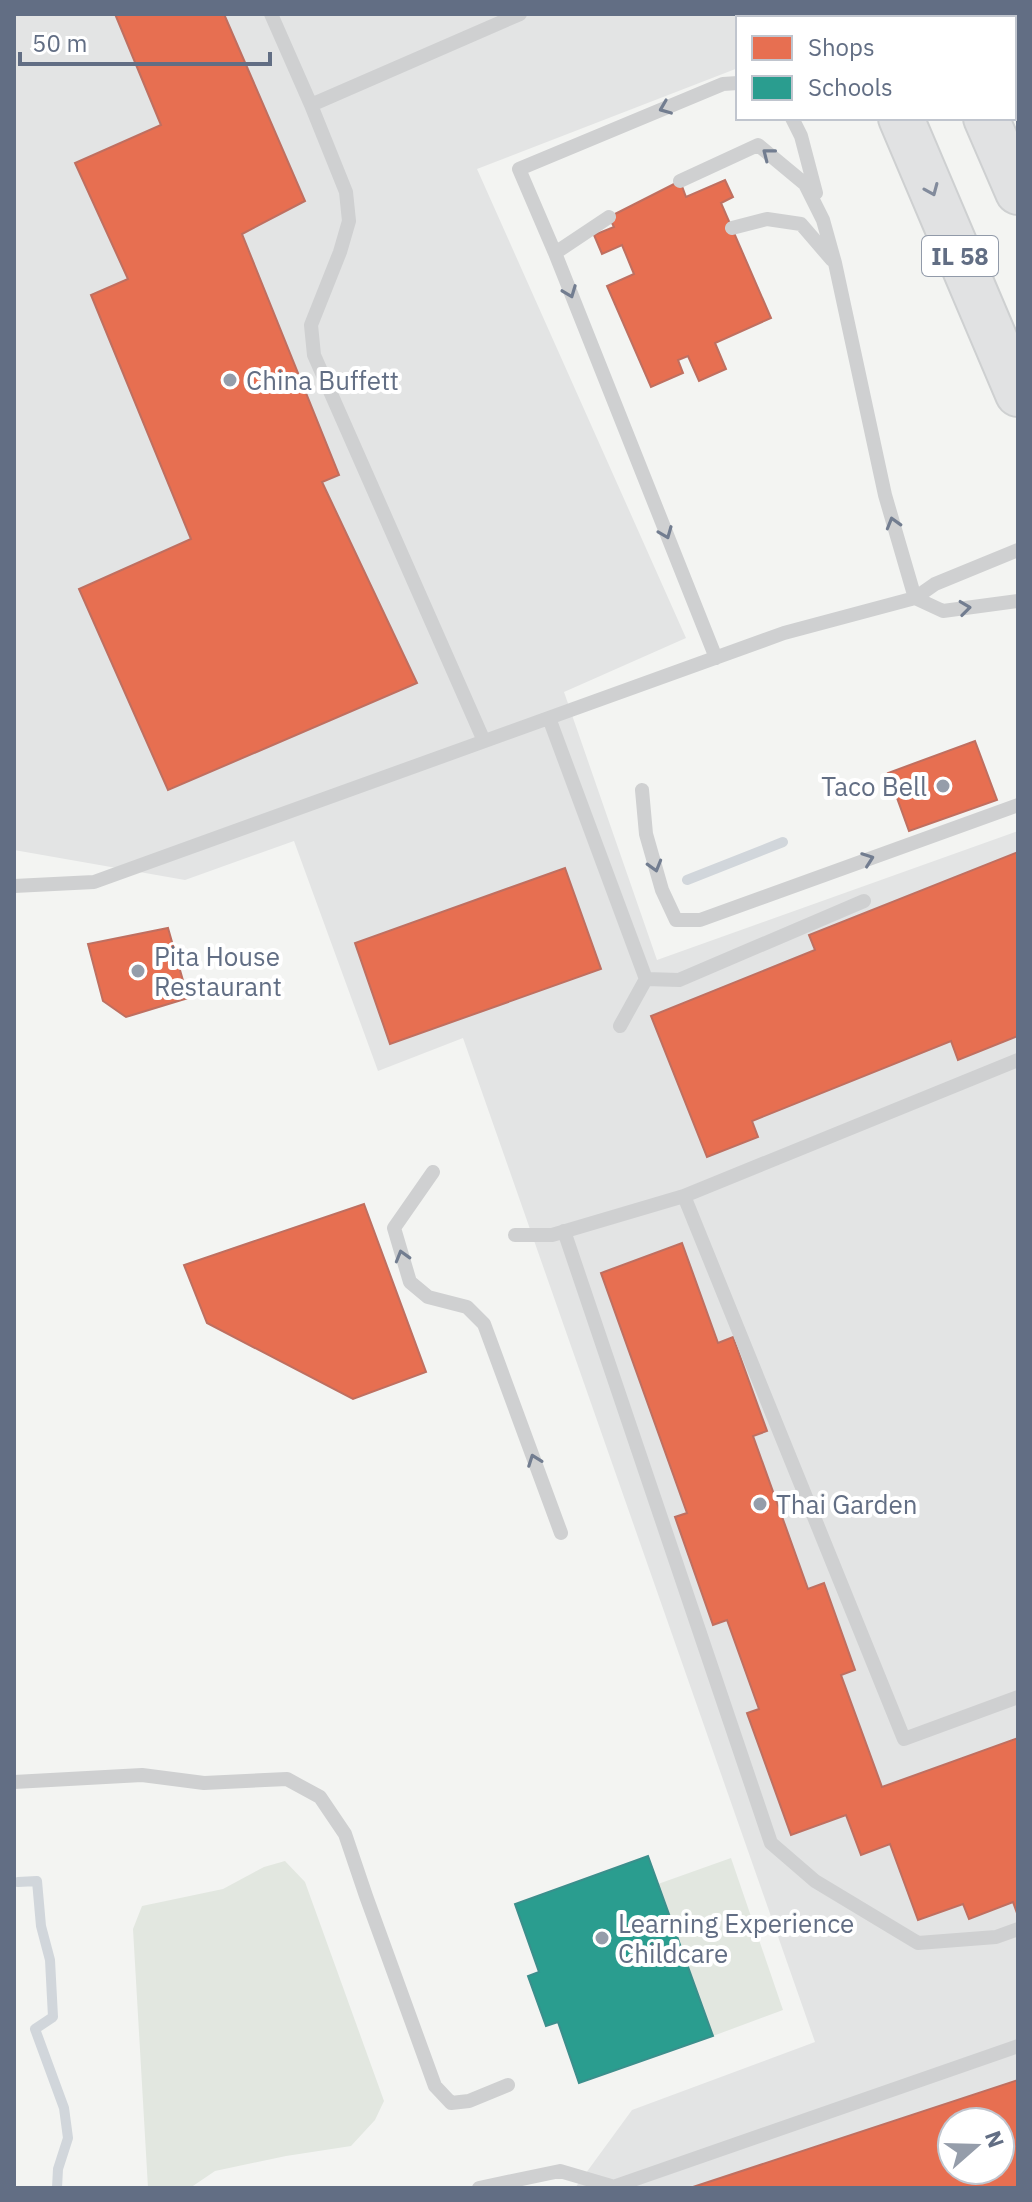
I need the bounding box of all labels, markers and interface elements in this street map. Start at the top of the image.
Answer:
scale bar [20,16,270,66]
legend [736,16,1016,120]
text: 50 m [32,27,87,59]
text: Shops [808,31,875,63]
text: Schools [808,71,893,103]
one-way arrow [659,99,673,115]
one-way arrow [762,149,777,163]
one-way arrow [922,182,938,196]
road number: IL 58 [922,236,998,276]
one-way arrow [560,284,577,298]
place label: China Buffett [246,363,399,397]
marker: China Buffett [221,371,239,389]
one-way arrow [886,517,902,531]
one-way arrow [656,525,673,539]
one-way arrow [959,599,972,616]
place label: Taco Bell [821,769,927,803]
marker: Taco Bell [934,777,952,795]
one-way arrow [860,852,874,868]
one-way arrow [646,859,662,873]
place label: Pita House Restaurant [154,939,282,1003]
marker: Pita House Restaurant [129,962,147,980]
one-way arrow [395,1249,411,1263]
one-way arrow [528,1454,544,1468]
place label: Thai Garden [776,1487,918,1521]
marker: Thai Garden [751,1495,769,1513]
place label: Learning Experience Childcare [618,1906,854,1970]
marker: Learning Experience Childcare [593,1929,611,1947]
north arrow [936,2106,1016,2186]
text: N [979,2127,1012,2151]

